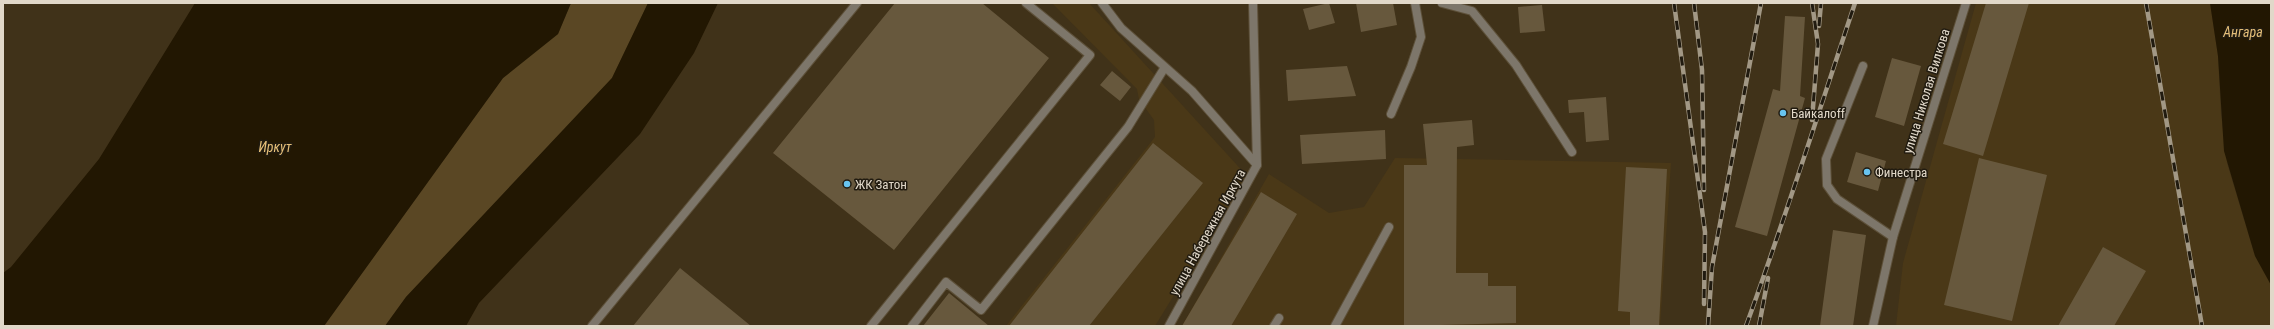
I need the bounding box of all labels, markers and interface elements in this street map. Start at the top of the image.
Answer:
water label: Ангара [2222,24,2263,40]
street label: улица Николая Вилкова [1900,27,1953,155]
place label: Байкалoff [1791,106,1845,121]
marker: Байкалoff [1778,108,1788,118]
water label: Иркут [258,139,292,155]
place label: Финестра [1875,165,1927,180]
street label: улица Набережная Иркута [1166,166,1248,298]
marker: Финестра [1862,167,1872,177]
place label: ЖК Затон [855,177,907,192]
marker: ЖК Затон [842,179,852,189]

